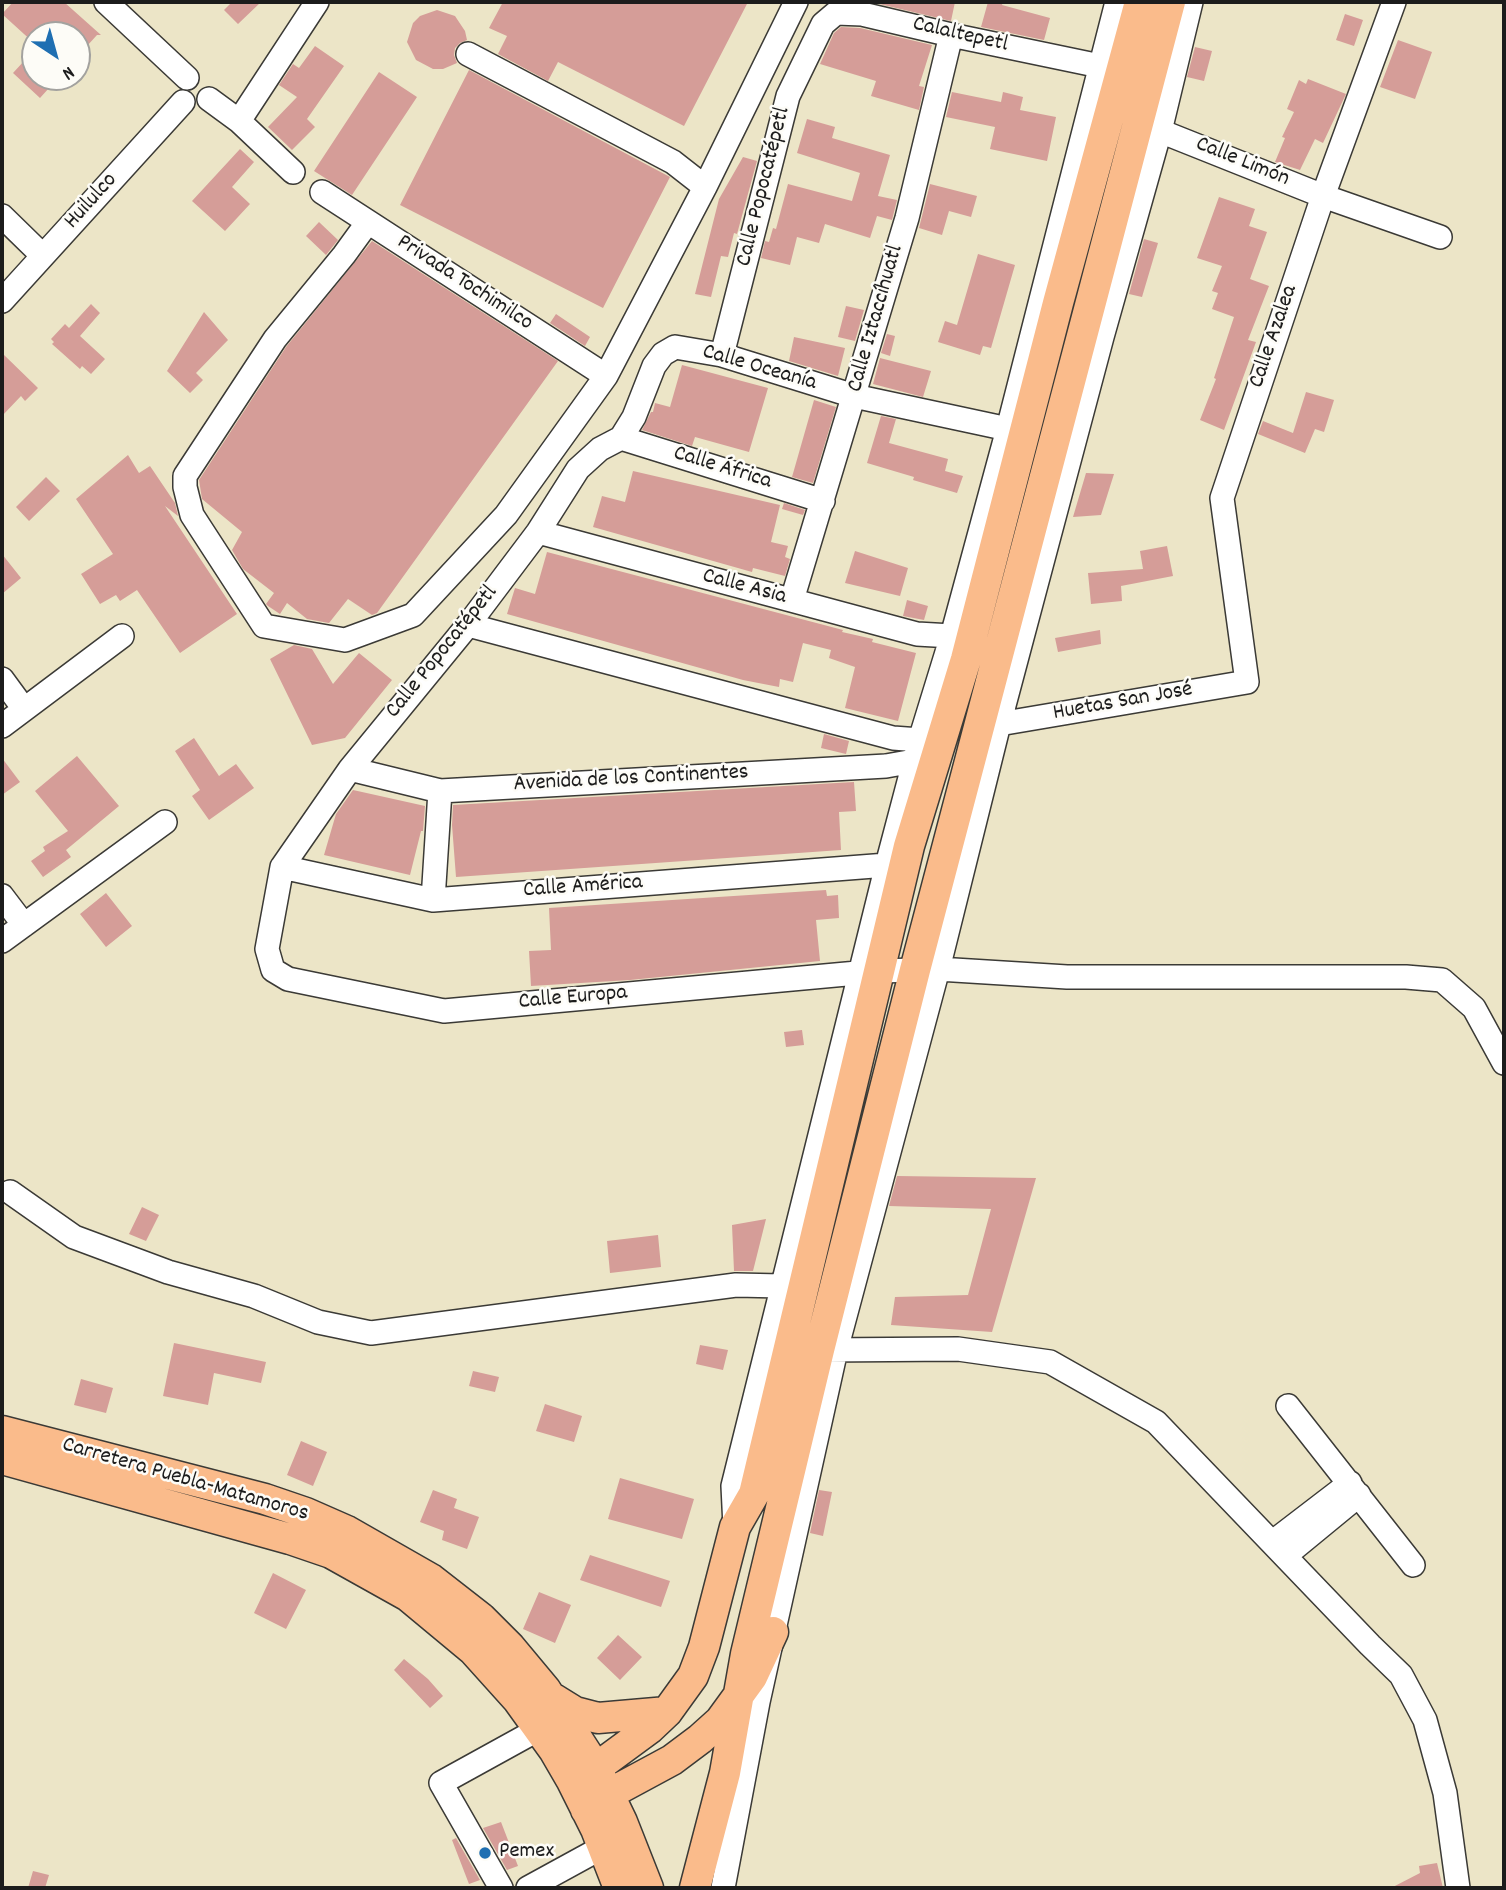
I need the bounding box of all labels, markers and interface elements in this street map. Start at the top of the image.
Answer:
street label: Calaltepetl [910,12,1010,60]
north arrow [21,21,91,91]
text: N [56,58,79,85]
street label: Calle Popocatépetl [732,105,798,269]
street label: Calle Limón [1191,132,1293,194]
street label: Huilulco [60,168,124,236]
street label: Privada Tochimilco [391,230,537,338]
street label: Calle Iztaccíhuatl [843,242,911,396]
street label: Calle Azalea [1245,282,1305,392]
street label: Calle Oceanía [699,340,819,398]
street label: Calle África [670,441,774,497]
street label: Calle Asia [699,564,789,612]
street label: Calle Popocatépetl [381,581,505,725]
street label: Huetas San José [1051,677,1195,729]
street label: Avenida de los Continentes [513,760,749,800]
street label: Calle América [522,870,644,906]
street label: Calle Europa [518,981,628,1017]
street label: Carretera Puebla-Matamoros [59,1433,311,1529]
place label: Pemex [499,1839,554,1867]
marker: Pemex [477,1845,493,1861]

